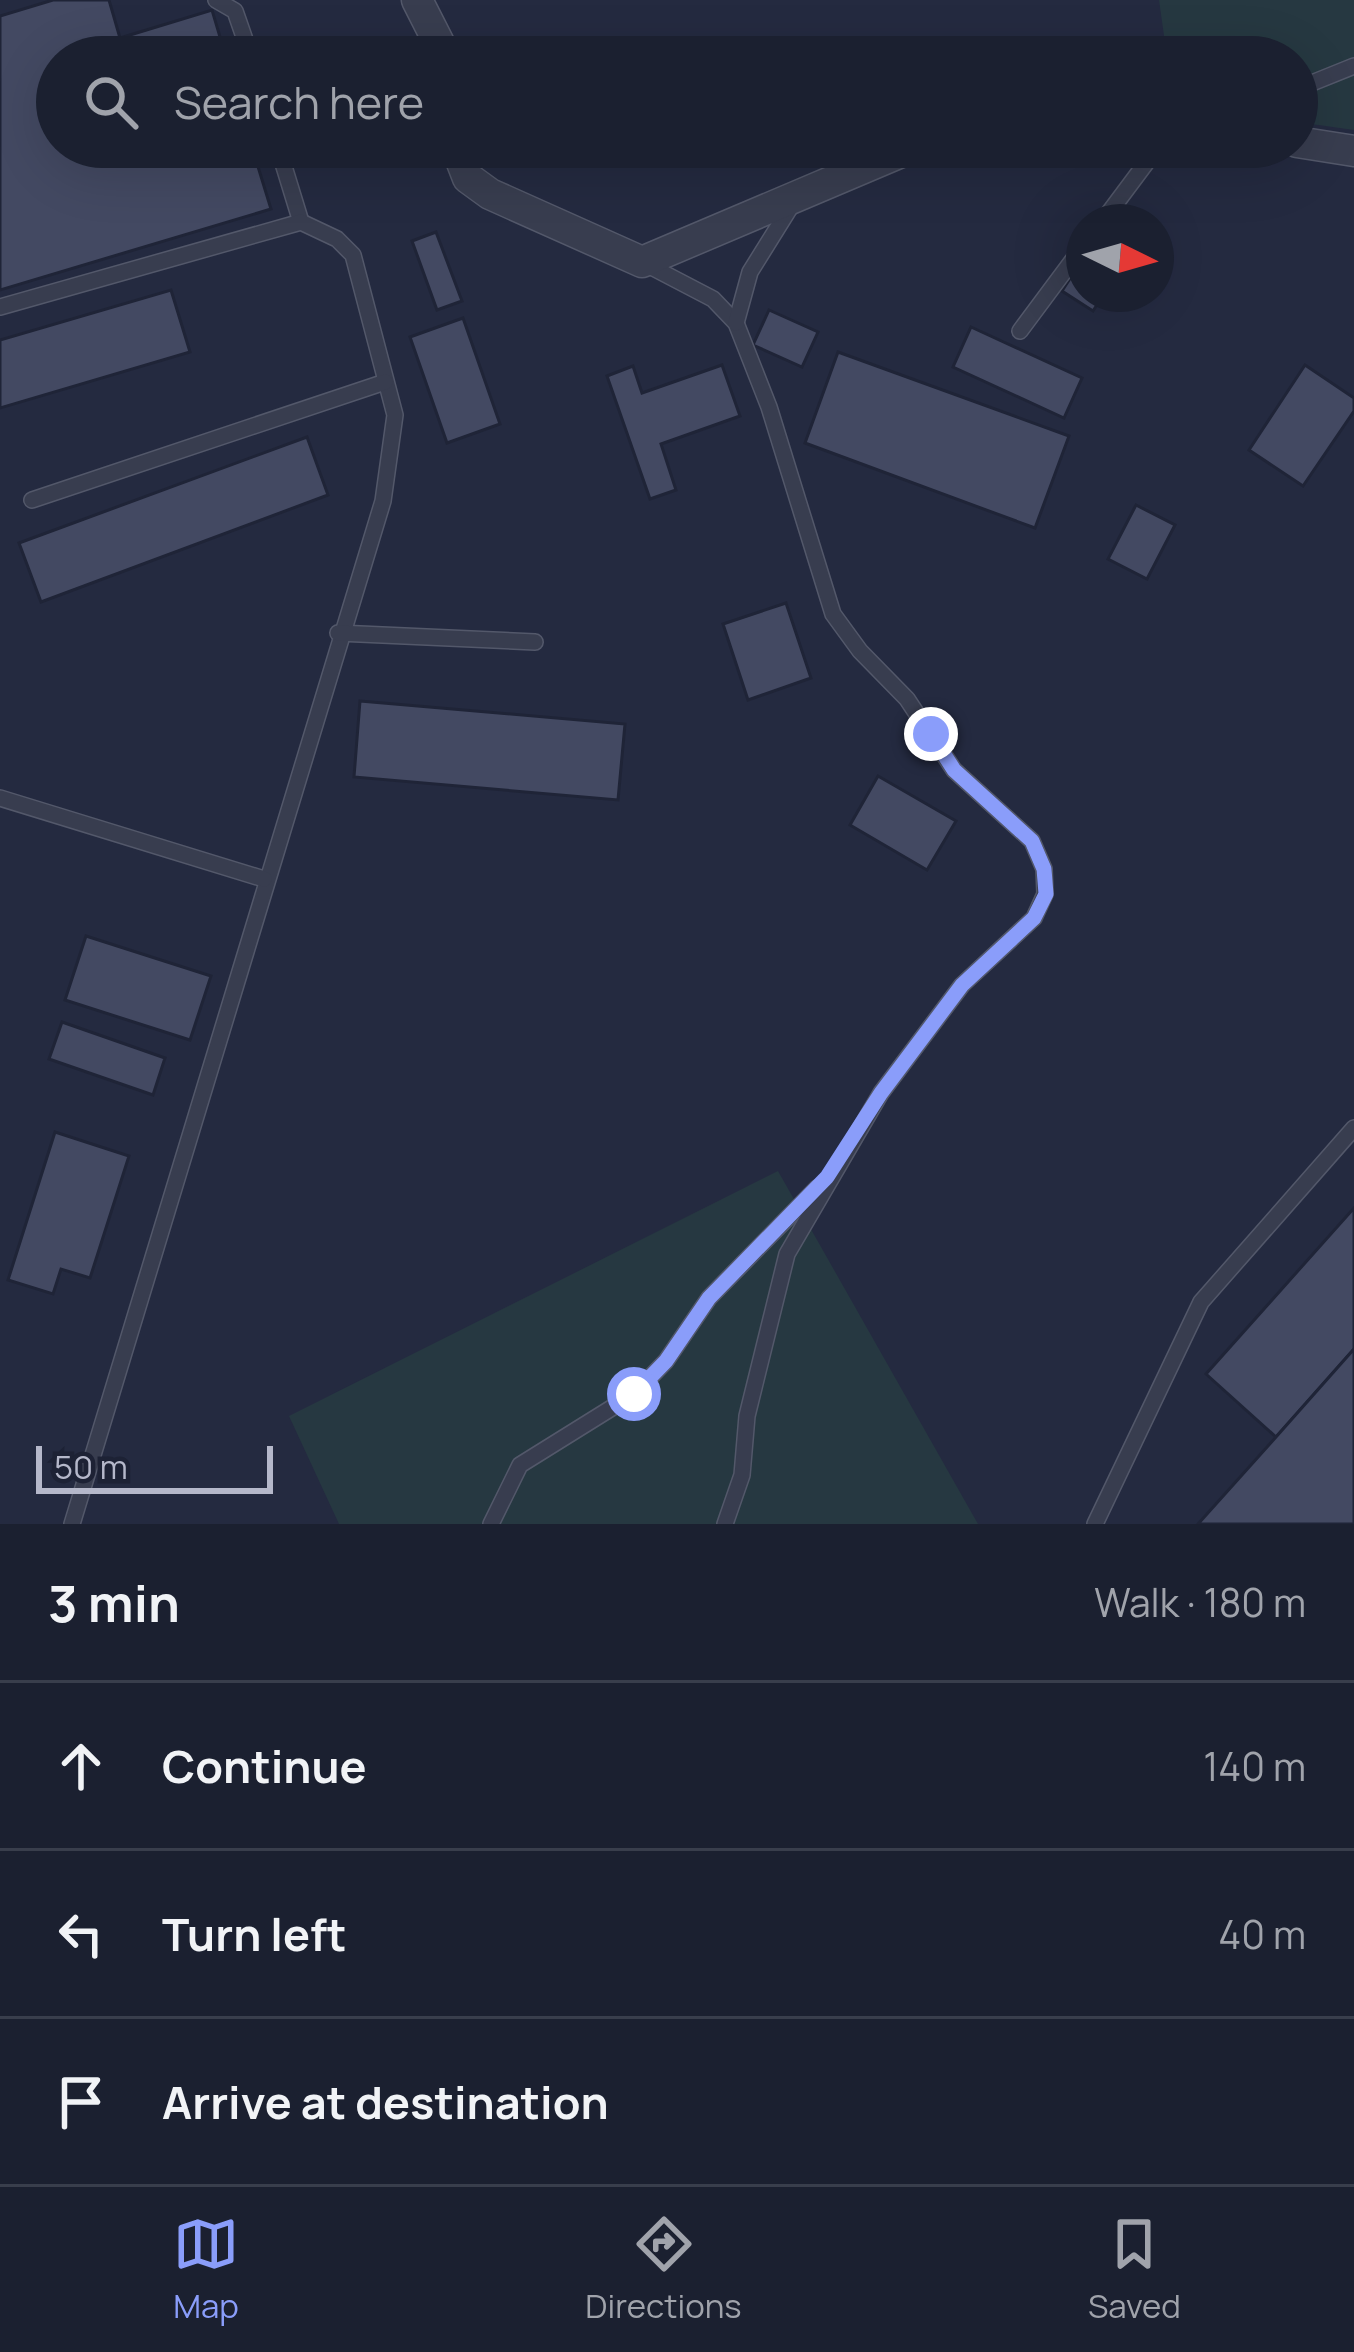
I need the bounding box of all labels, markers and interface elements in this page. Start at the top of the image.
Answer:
search box [36,36,1318,168]
icon: search [78,69,144,135]
text: Search here [174,71,424,133]
north arrow [1066,204,1174,312]
route end [904,707,958,761]
route start [607,1367,661,1421]
scale bar [36,1440,273,1493]
text: 50 m [54,1444,128,1489]
text: 3 min [48,1568,180,1637]
text: Walk · 180 m [1094,1575,1306,1629]
icon: ahead [48,1733,114,1799]
text: Continue [162,1735,367,1797]
text: 140 m [1203,1739,1306,1793]
icon: left [48,1901,114,1967]
text: Turn left [162,1903,347,1965]
text: 40 m [1218,1907,1306,1961]
icon: arrive [48,2069,114,2135]
text: Arrive at destination [162,2071,609,2133]
tab: Map [173,2211,239,2328]
tab: Directions [585,2211,742,2328]
tab: Saved [1088,2211,1181,2328]

